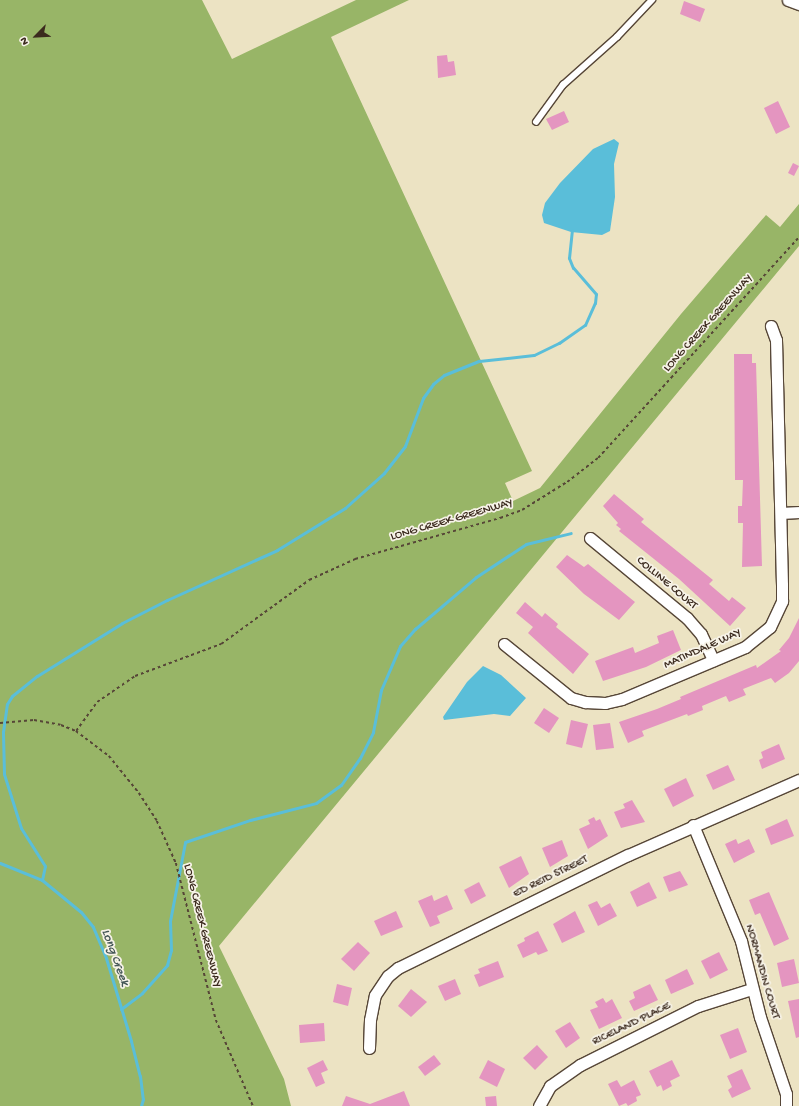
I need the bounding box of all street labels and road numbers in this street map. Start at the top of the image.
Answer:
street label: LONG CREEK GREENWAY [661,272,757,376]
street label: LONG CREEK GREENWAY [389,497,515,545]
street label: COLLINE COURT [633,554,699,614]
street label: MATINDALE WAY [662,627,744,673]
street label: ED REID STREET [511,854,591,902]
street label: LONG CREEK GREENWAY [179,863,223,989]
street label: NORMANDIN COURT [741,923,781,1021]
street label: RICELAND PLACE [591,1000,673,1050]

